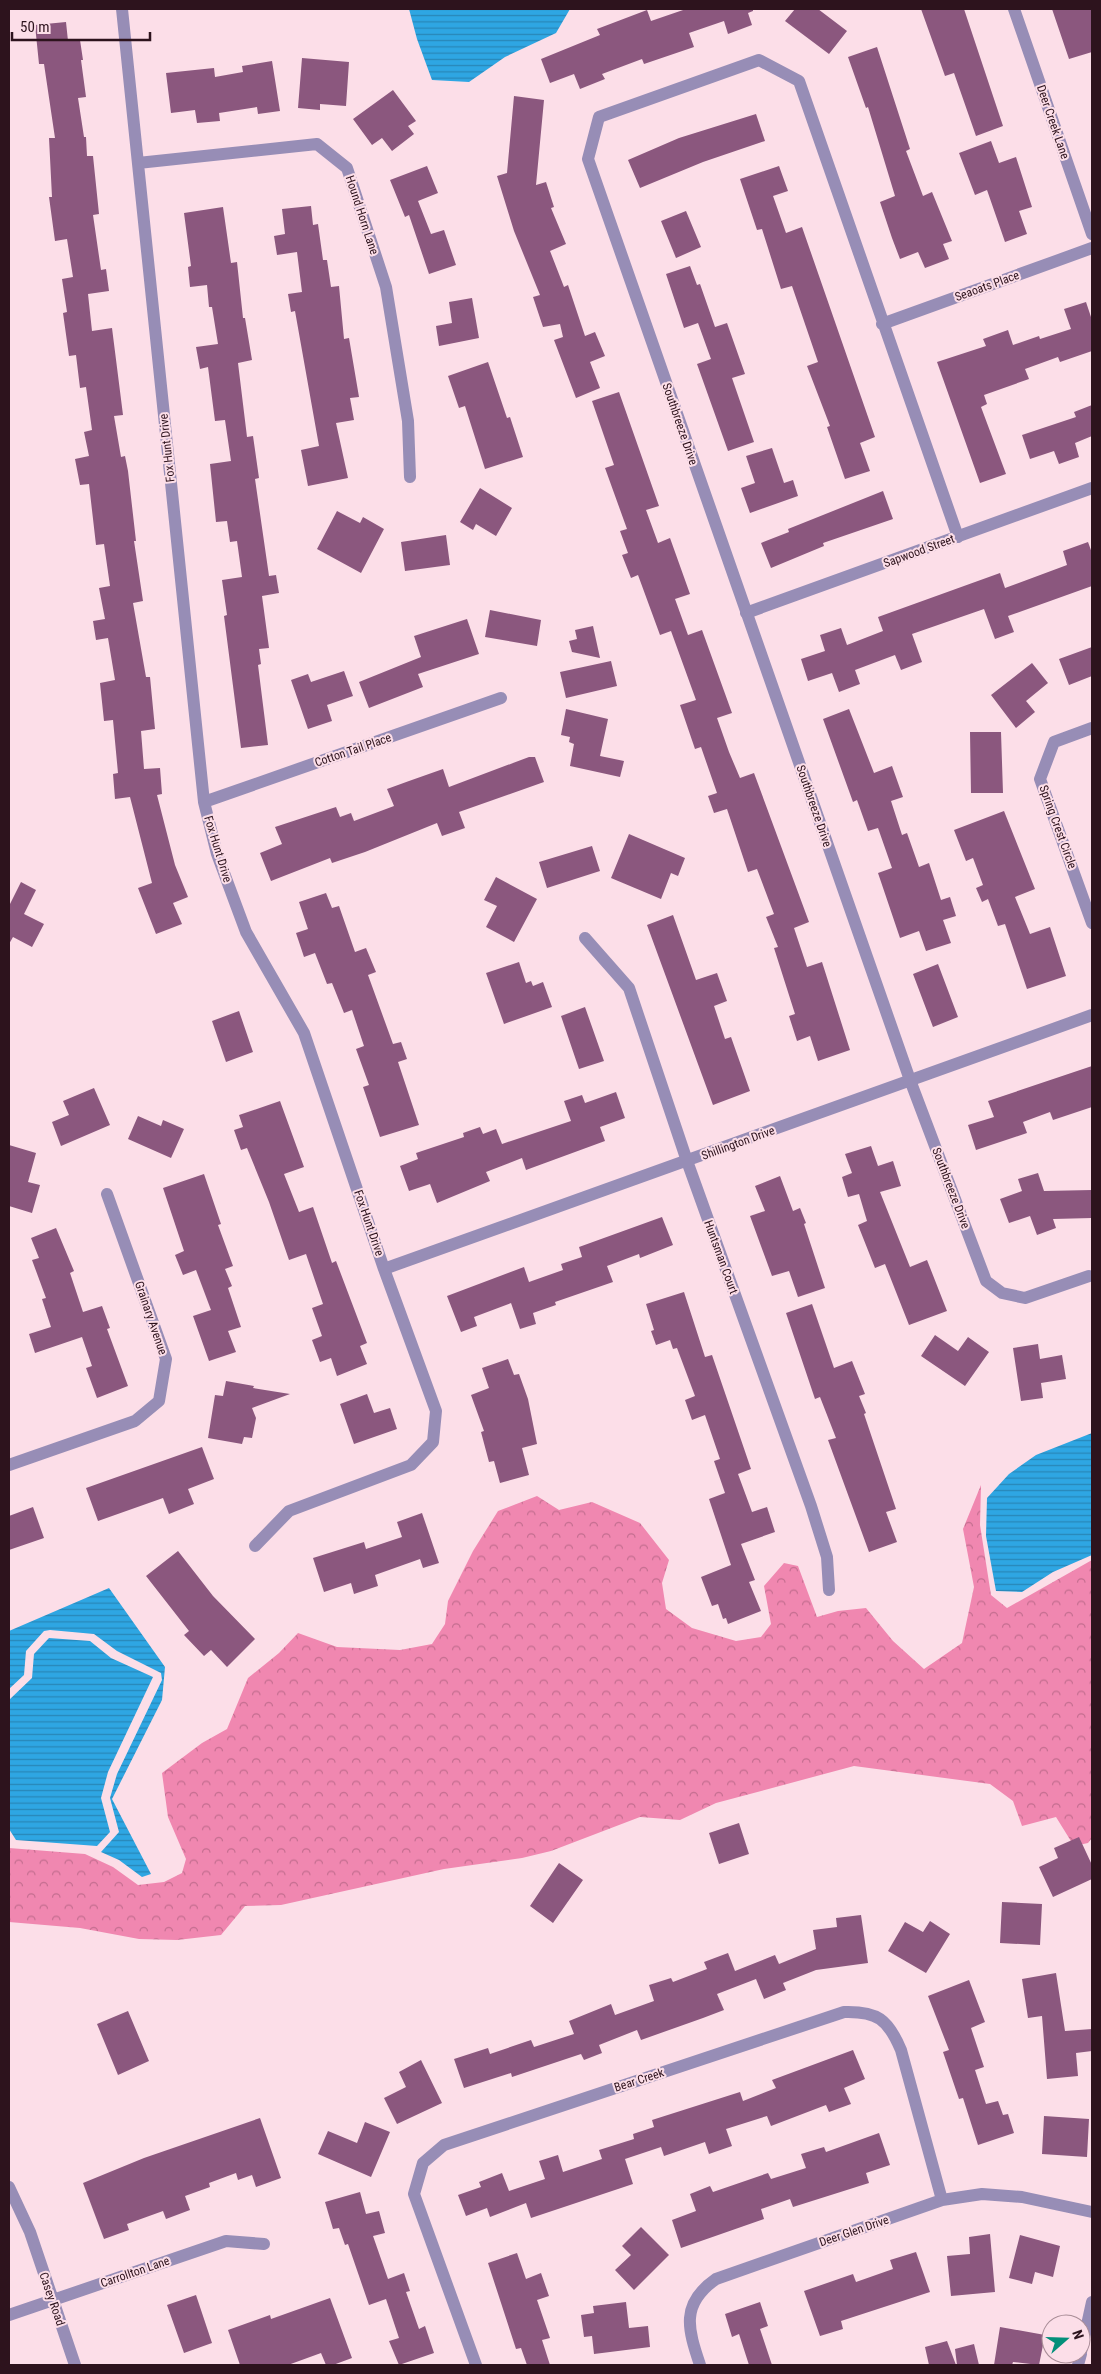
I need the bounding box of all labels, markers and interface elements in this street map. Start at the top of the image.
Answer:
scale bar [12,10,150,42]
text: 50 m [20,18,50,36]
street label: Deer Creek Lane [1034,83,1072,161]
street label: Hound Horn Lane [343,174,381,257]
street label: Seaoats Place [953,268,1021,304]
street label: Southbreeze Drive [659,381,701,467]
street label: Fox Hunt Drive [156,413,178,483]
street label: Sapwood Street [882,532,957,570]
street label: Cotton Tail Place [313,730,393,770]
street label: Southbreeze Drive [793,763,835,849]
street label: Spring Crest Circle [1036,783,1080,871]
street label: Fox Hunt Drive [201,814,235,884]
street label: Shillington Drive [700,1123,777,1163]
street label: Southbreeze Drive [929,1146,973,1231]
street label: Fox Hunt Drive [351,1188,387,1258]
street label: Huntsman Court [701,1218,741,1296]
street label: Grainary Avenue [132,1279,170,1357]
street label: Bear Creek [612,2065,666,2095]
street label: Deer Glen Drive [817,2212,891,2249]
street label: Carrollton Lane [99,2254,172,2290]
street label: Casey Road [36,2271,68,2328]
north arrow [1041,2314,1091,2364]
text: N [1069,2328,1087,2341]

